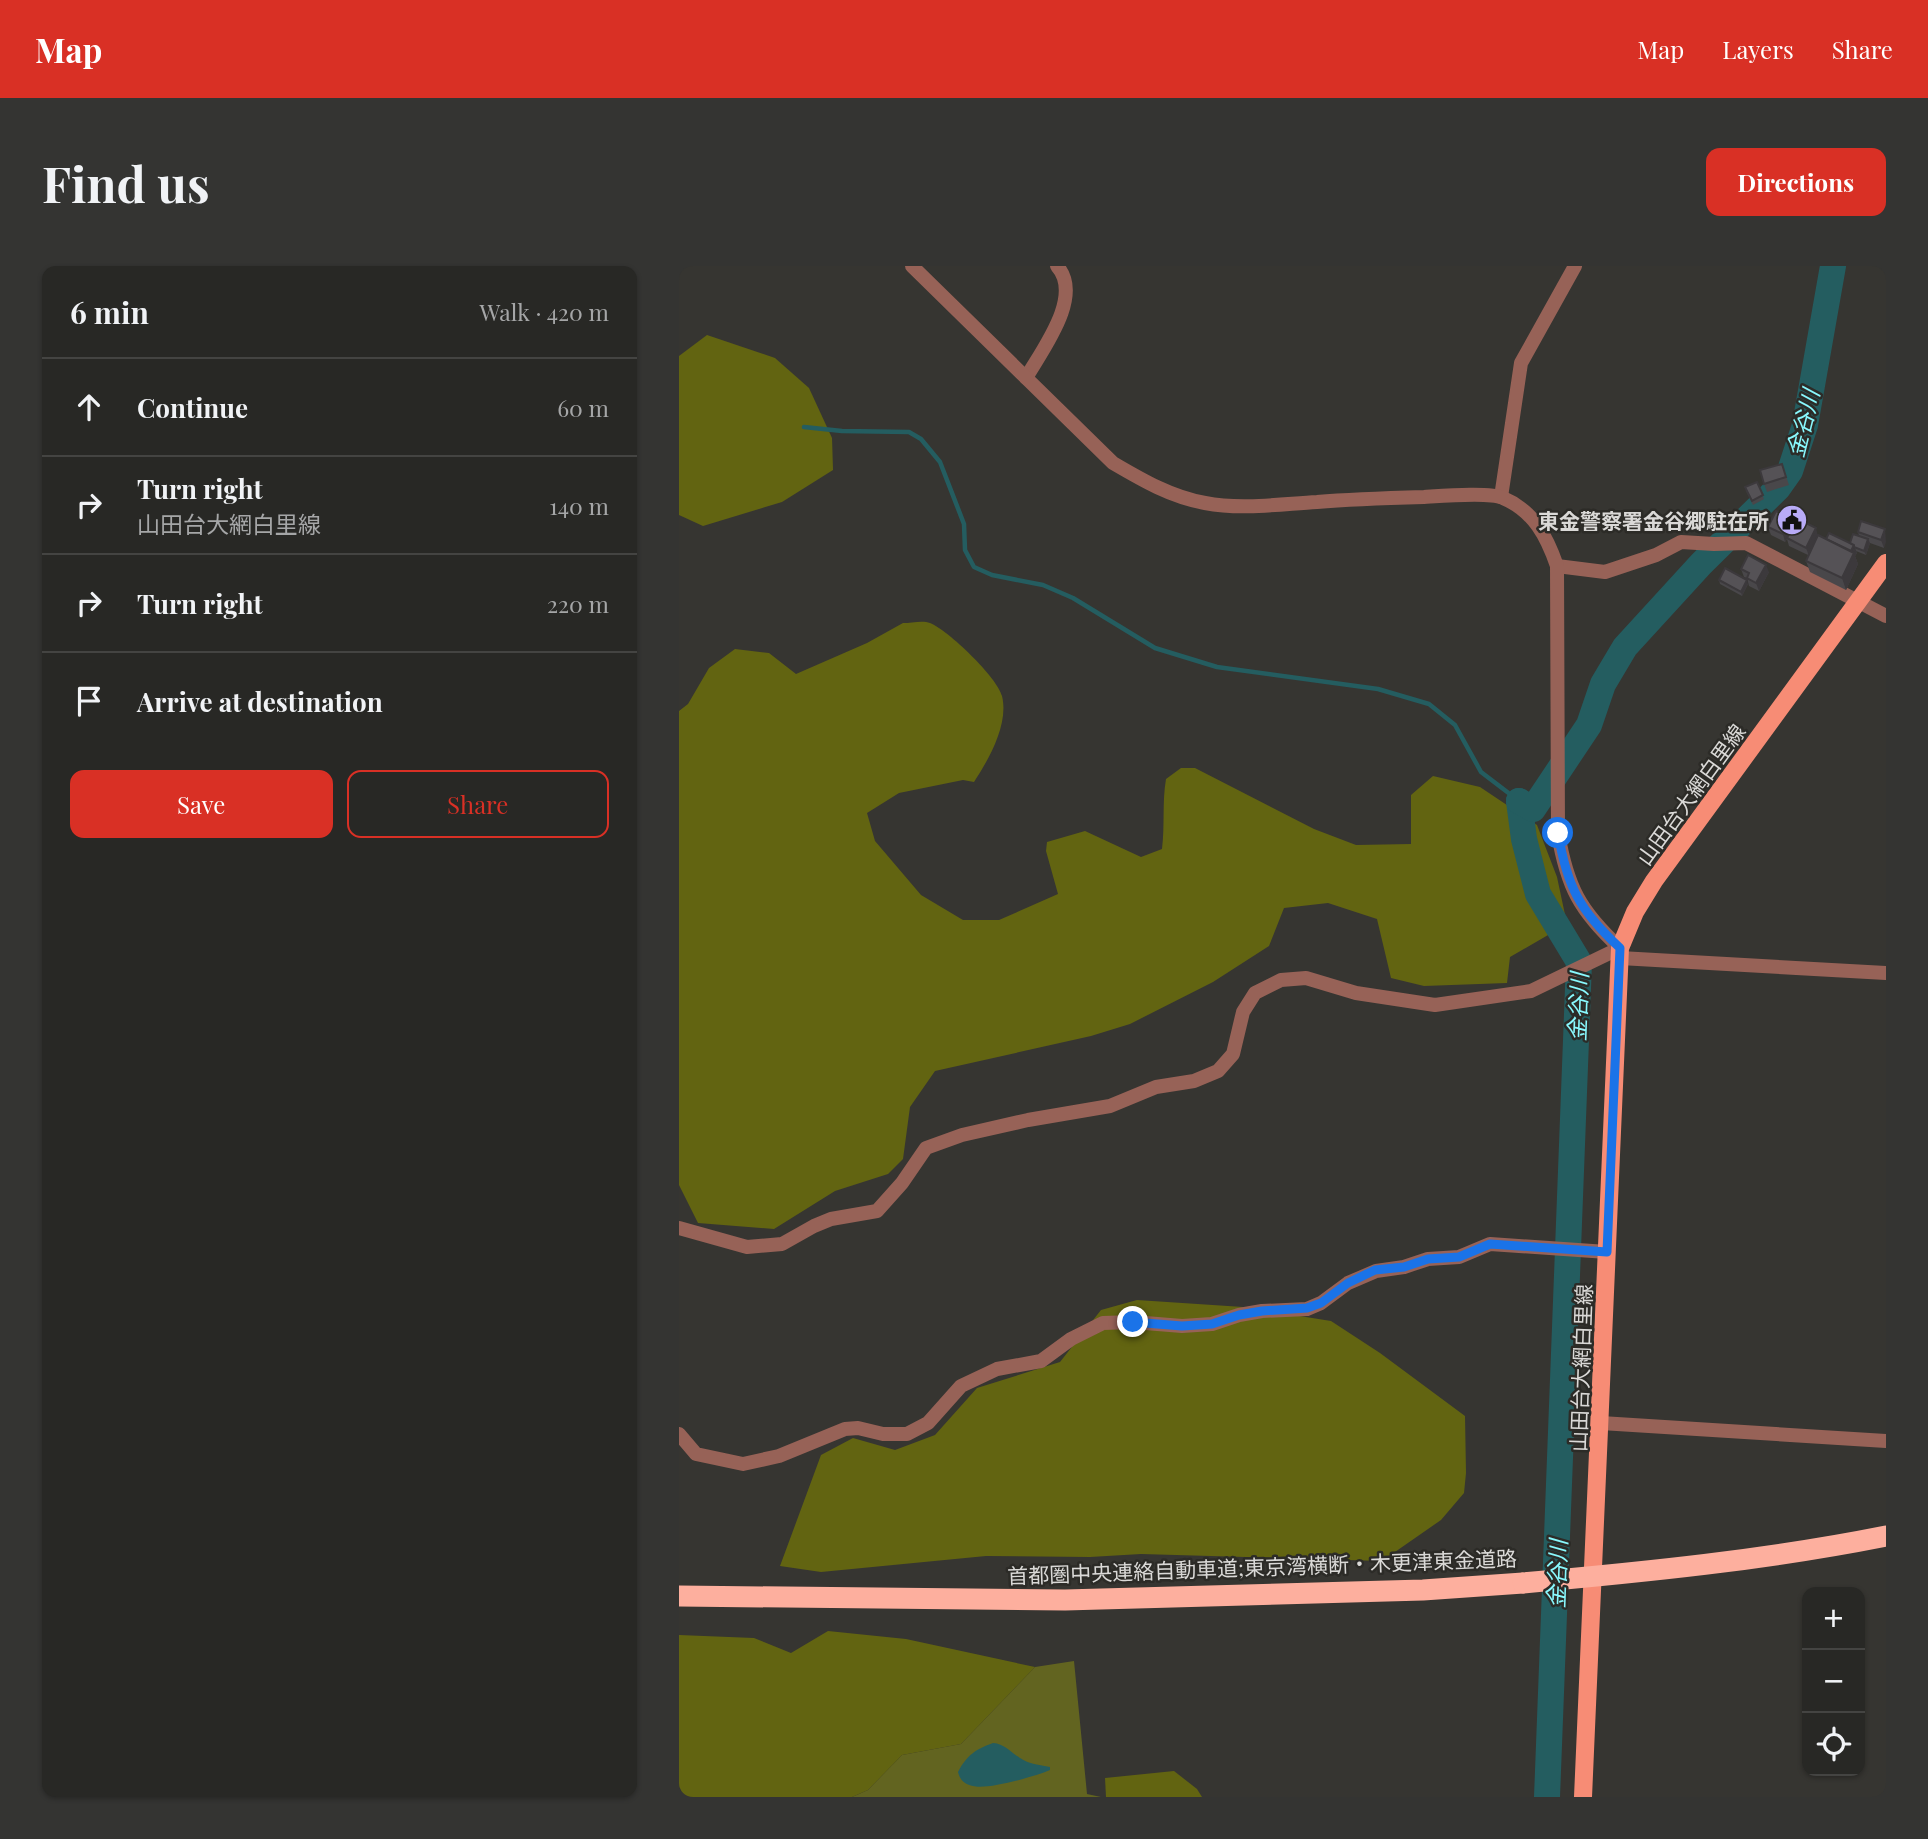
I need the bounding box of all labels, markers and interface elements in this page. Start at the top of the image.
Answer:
text: Map [35,27,102,71]
text: Map [1638,33,1684,65]
text: Layers [1722,33,1794,65]
text: Share [1832,33,1893,65]
button: Directions [1706,148,1886,216]
text: Find us [42,150,210,215]
text: 6 min [70,292,149,332]
text: Walk · 420 m [480,296,609,327]
water label: 金谷川 [1779,383,1826,460]
icon: ahead [70,388,108,426]
text: Continue [137,390,248,425]
text: 60 m [557,392,609,423]
text: Turn right [137,471,263,506]
icon: right [70,486,108,524]
text: 140 m [549,490,609,521]
public building icon: 東金警察署金谷郷駐在所 [1775,503,1809,537]
place label: 東金警察署金谷郷駐在所 [1538,506,1769,534]
text: 山田台大網白里線 [137,508,321,539]
icon: right [70,584,108,622]
text: Turn right [137,586,263,621]
text: 220 m [547,588,609,619]
icon: arrive [70,682,108,720]
text: Arrive at destination [137,684,383,719]
street label: 山田台大網白里線 [1629,718,1751,870]
button: Save [70,770,333,838]
button: Share [347,770,609,838]
route start [1542,817,1573,848]
water label: 金谷川 [1560,969,1594,1042]
street label: 山田台大網白里線 [1563,1284,1597,1452]
route end [1117,1306,1148,1337]
water label: 金谷川 [1539,1536,1573,1609]
street label: 首都圏中央連絡自動車道;東京湾横断・木更津東金道路 [1007,1543,1517,1589]
map controls [1802,1587,1865,1776]
button: + [1802,1587,1865,1650]
button: − [1802,1650,1865,1713]
button: locate [1802,1713,1865,1776]

